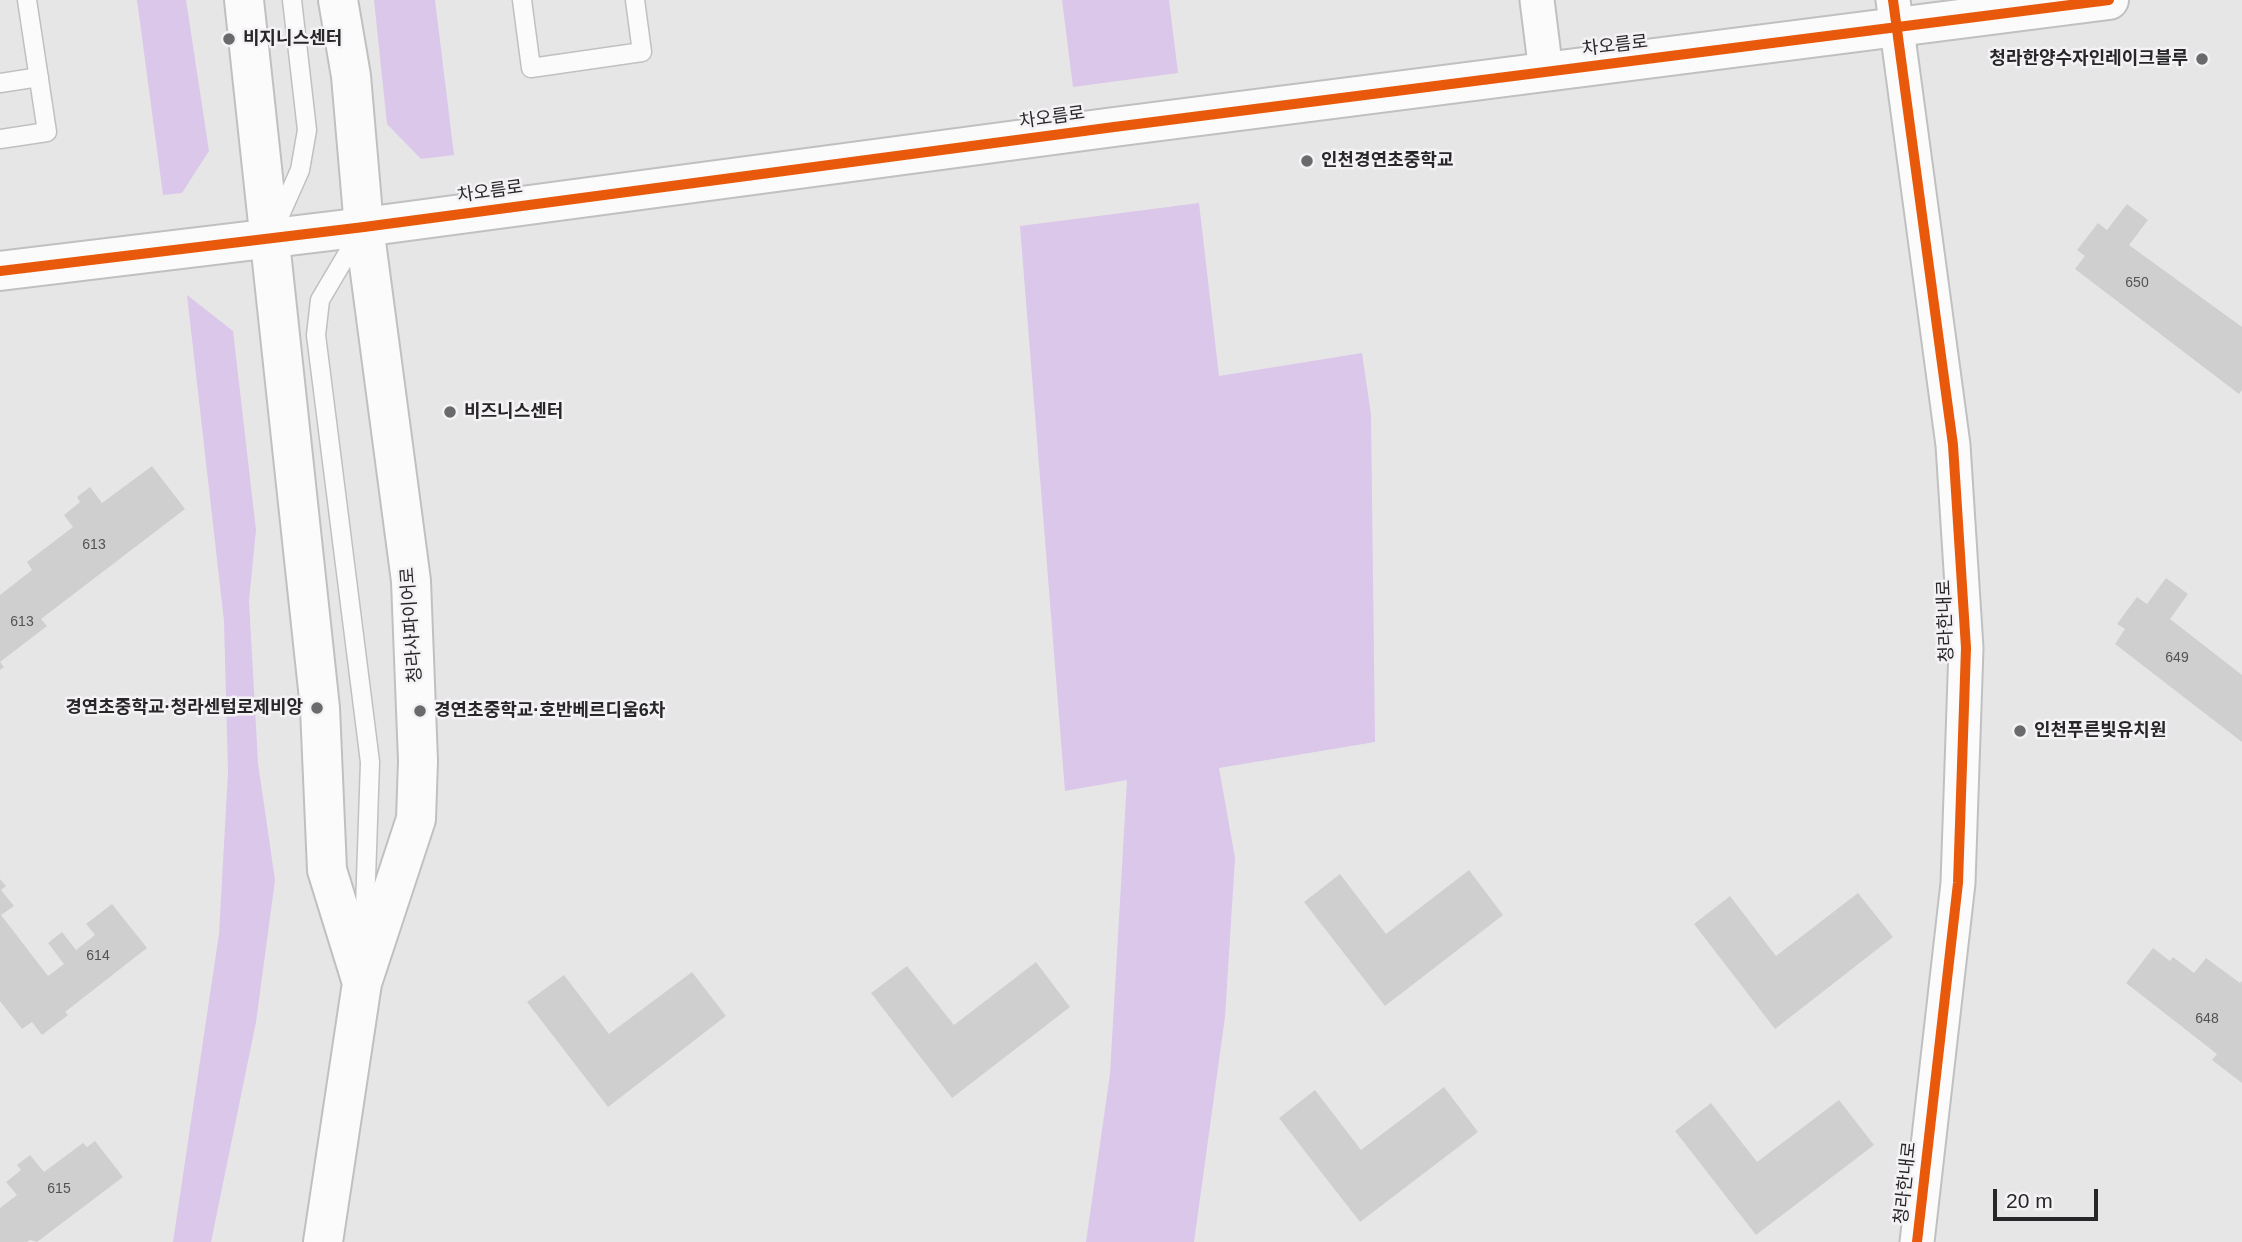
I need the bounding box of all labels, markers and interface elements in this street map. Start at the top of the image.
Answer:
place label: 비지니스센터 [243,28,342,50]
marker: 비지니스센터 [221,31,237,47]
street label: 차오름로 [1581,31,1649,61]
place label: 청라한양수자인레이크블루 [1989,48,2188,70]
marker: 청라한양수자인레이크블루 [2194,51,2210,67]
street label: 차오름로 [1018,103,1086,133]
place label: 인천경연초중학교 [1321,150,1453,172]
marker: 인천경연초중학교 [1299,153,1315,169]
street label: 차오름로 [456,177,524,207]
house number: 650 [2125,275,2149,291]
place label: 비즈니스센터 [464,401,563,423]
marker: 비즈니스센터 [442,404,458,420]
house number: 613 [82,537,106,553]
street label: 청라사파이어로 [397,566,427,684]
street label: 청라한내로 [1934,579,1958,663]
house number: 613 [10,614,34,630]
house number: 649 [2165,650,2189,666]
place label: 경연초중학교·청라센텀로제비앙 [65,697,303,719]
marker: 경연초중학교·청라센텀로제비앙 [309,700,325,716]
place label: 경연초중학교·호반베르디움6차 [434,700,665,722]
marker: 경연초중학교·호반베르디움6차 [412,703,428,719]
place label: 인천푸른빛유치원 [2034,720,2166,742]
marker: 인천푸른빛유치원 [2012,723,2028,739]
house number: 614 [86,948,110,964]
house number: 648 [2195,1011,2219,1027]
street label: 청라한내로 [1891,1141,1921,1225]
scale bar [1997,1176,2102,1220]
house number: 615 [47,1181,71,1197]
text: 20 m [2006,1189,2053,1212]

